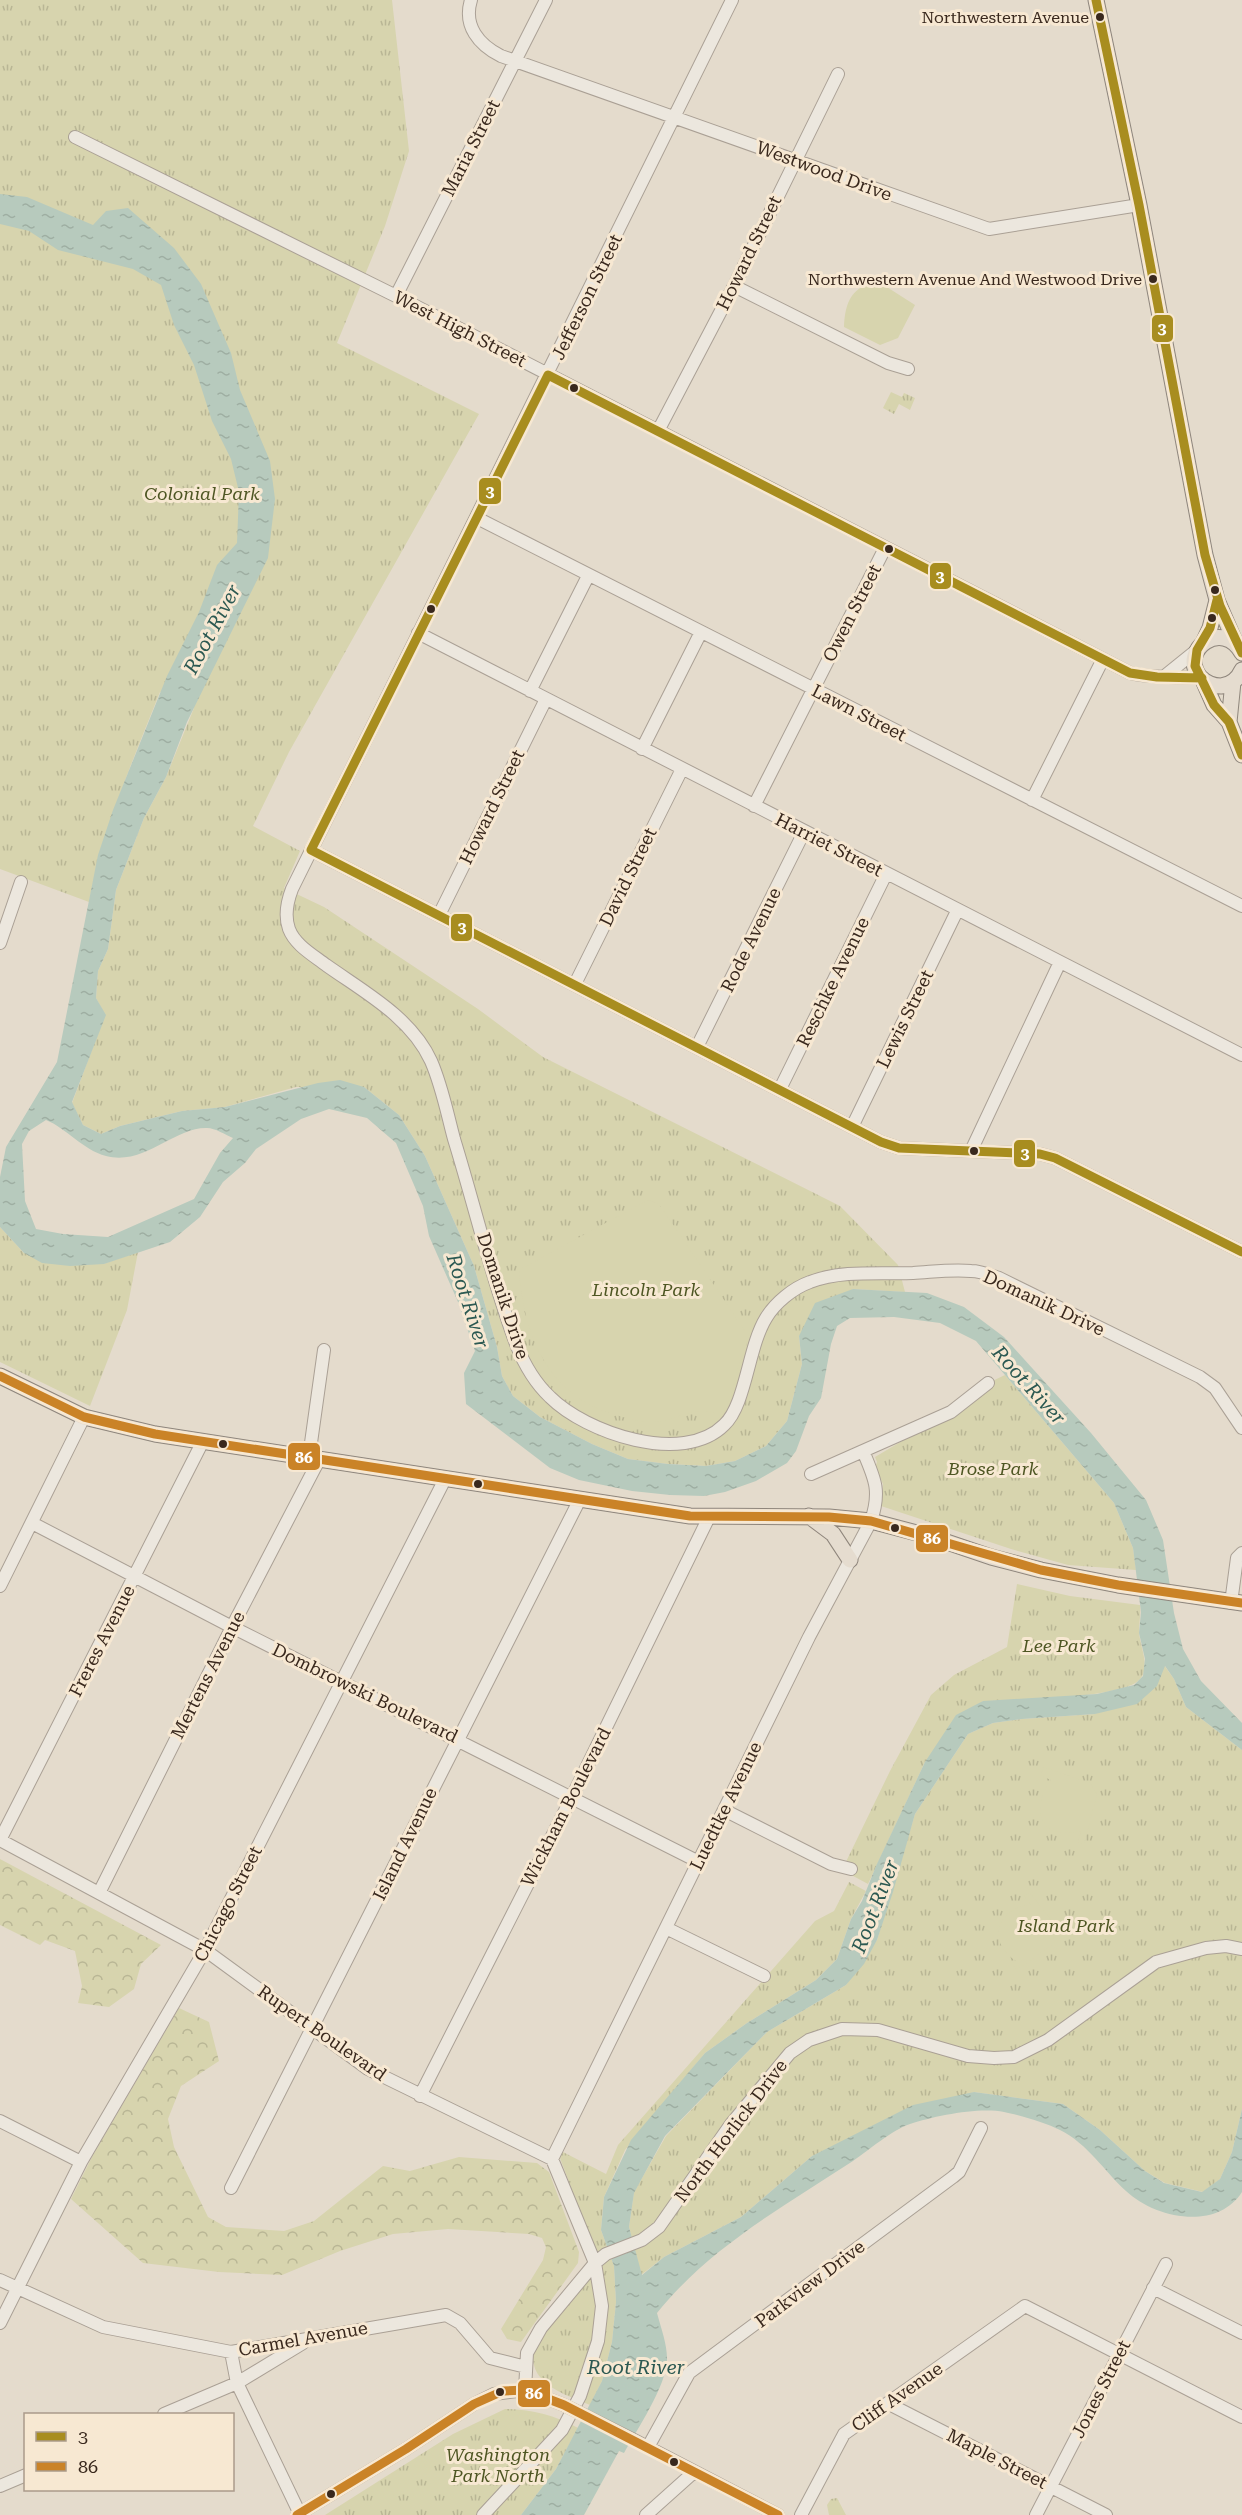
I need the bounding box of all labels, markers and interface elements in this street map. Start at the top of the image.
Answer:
place label: Northwestern Avenue [921,8,1089,27]
marker: Northwestern Avenue [1094,11,1106,23]
street label: Maria Street [437,96,504,200]
street label: Westwood Drive [754,136,895,205]
street label: Howard Street [712,192,785,313]
street label: Jefferson Street [547,230,626,363]
place label: Northwestern Avenue And Westwood Drive [808,270,1142,289]
marker: Northwestern Avenue And Westwood Drive [1147,273,1159,285]
street label: West High Street [390,286,530,371]
line badge: 3 [1151,314,1174,343]
text: 3 [1158,319,1167,338]
unlabelled marker [568,382,580,394]
line badge: 3 [478,477,502,505]
text: 3 [486,482,495,501]
park label: Colonial Park [144,483,260,504]
unlabelled marker [883,543,895,555]
street label: Owen Street [818,560,885,665]
line badge: 3 [929,562,952,590]
text: 3 [936,567,945,586]
water label: Root River [178,580,246,679]
unlabelled marker [1209,584,1221,596]
unlabelled marker [425,603,437,615]
unlabelled marker [1206,612,1218,624]
street label: Lawn Street [808,680,910,746]
street label: Howard Street [455,746,528,867]
street label: Harriet Street [772,808,887,881]
street label: David Street [595,824,661,930]
street label: Rode Avenue [716,884,785,996]
line badge: 3 [450,913,473,942]
street label: Reschke Avenue [792,913,873,1050]
text: 3 [458,918,467,937]
street label: Lewis Street [872,966,937,1071]
line badge: 3 [1013,1139,1036,1168]
text: 3 [1021,1144,1030,1163]
unlabelled marker [968,1145,980,1157]
street label: Domanik Drive [473,1230,534,1362]
water label: Root River [441,1250,495,1352]
street label: Domanik Drive [980,1265,1108,1340]
park label: Lincoln Park [591,1279,700,1300]
water label: Root River [987,1340,1071,1430]
unlabelled marker [217,1438,229,1450]
line badge: 86 [287,1442,321,1471]
text: 86 [295,1448,313,1467]
park label: Brose Park [947,1458,1039,1479]
unlabelled marker [472,1478,484,1490]
unlabelled marker [889,1522,901,1534]
line badge: 86 [915,1524,949,1553]
text: 86 [923,1529,941,1548]
street label: Freres Avenue [64,1581,139,1700]
street label: Mertens Avenue [166,1607,249,1742]
park label: Lee Park [1021,1635,1096,1656]
street label: Dombrowski Boulevard [269,1638,462,1747]
street label: Wickham Boulevard [516,1723,615,1890]
street label: Luedtke Avenue [685,1738,766,1873]
street label: Island Avenue [368,1784,441,1904]
street label: Chicago Street [189,1842,266,1965]
water label: Root River [846,1855,904,1957]
park label: Island Park [1016,1915,1115,1936]
street label: Rupert Boulevard [254,1980,391,2085]
street label: North Horlick Drive [670,2055,791,2206]
street label: Parkview Drive [751,2235,869,2332]
street label: Carmel Avenue [237,2317,369,2360]
street label: Jones Street [1067,2336,1134,2441]
water label: Root River [586,2355,686,2379]
street label: Cliff Avenue [847,2357,946,2436]
line badge: 86 [517,2379,551,2408]
text: 86 [525,2384,543,2403]
unlabelled marker [494,2386,506,2398]
legend [24,2413,234,2491]
street label: Maple Street [943,2424,1051,2493]
text: 3 [78,2426,88,2447]
park label: Washington Park North [446,2444,550,2486]
text: 86 [78,2456,98,2477]
unlabelled marker [668,2456,680,2468]
unlabelled marker [325,2488,337,2500]

